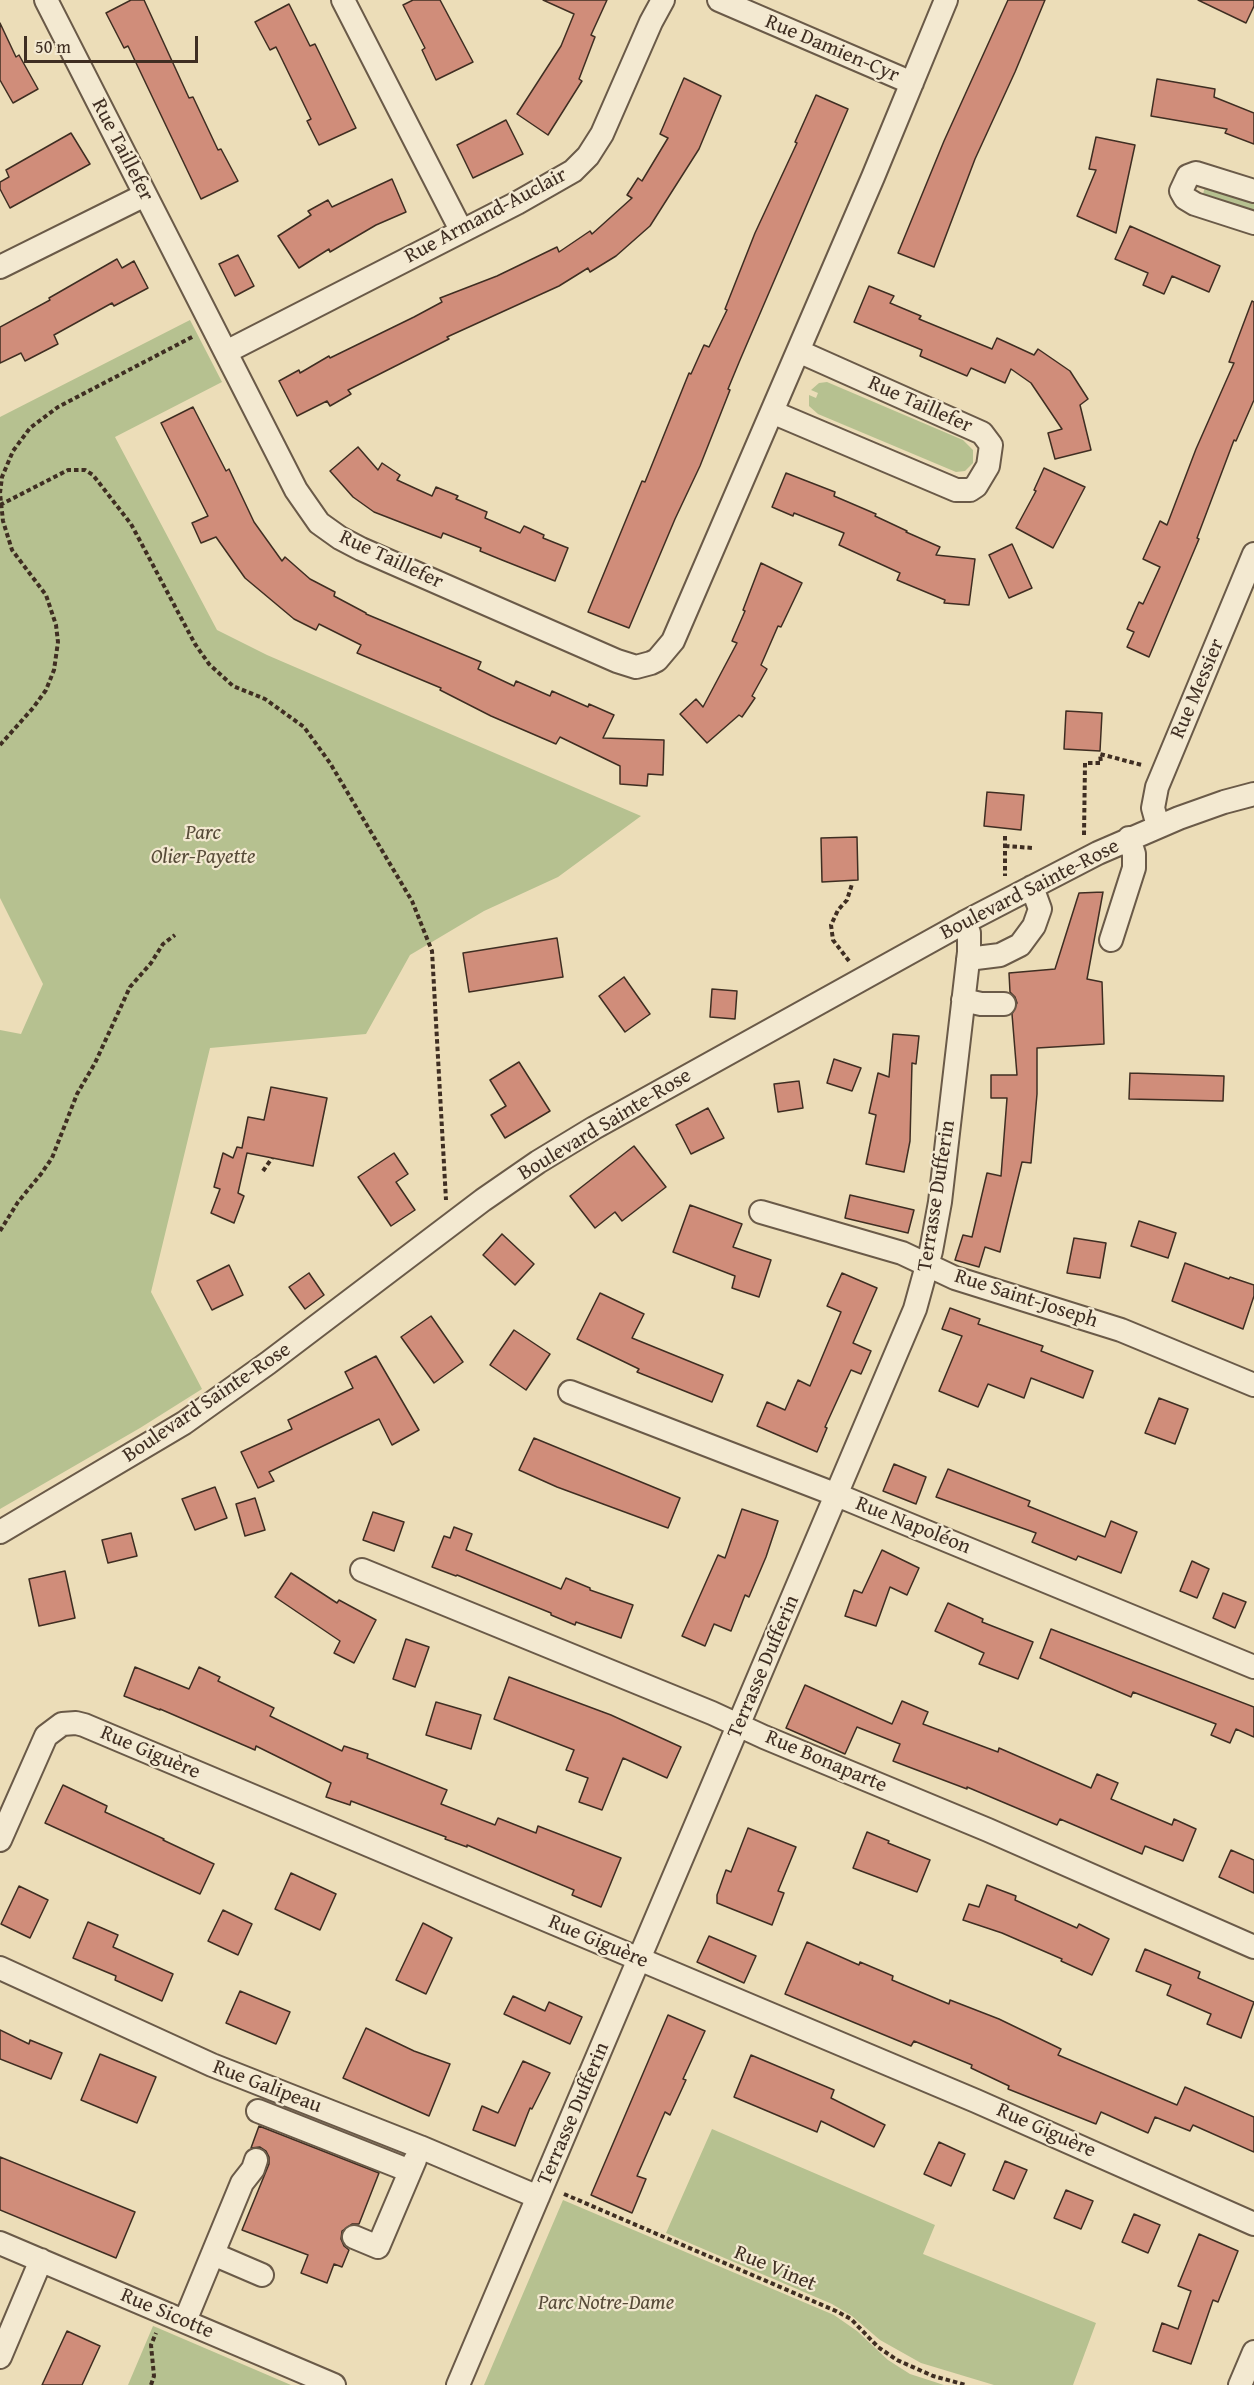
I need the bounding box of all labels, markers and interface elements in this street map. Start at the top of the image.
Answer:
street label: Rue Damien-Cyr [761,9,903,89]
scale bar [27,24,201,62]
text: 50 m [35,33,71,60]
street label: Rue Taillefer [85,95,159,205]
street label: Rue Armand-Auclair [401,163,571,269]
street label: Rue Taillefer [864,371,976,439]
street label: Rue Taillefer [335,525,447,595]
street label: Rue Messier [1166,635,1230,743]
park label: Parc Olier-Payette [151,821,255,871]
street label: Boulevard Sainte-Rose [936,834,1124,946]
street label: Boulevard Sainte-Rose [514,1063,696,1187]
street label: Terrasse Dufferin [913,1119,961,1273]
street label: Rue Saint-Joseph [951,1264,1101,1334]
street label: Boulevard Sainte-Rose [118,1337,296,1469]
street label: Rue Napoléon [852,1491,974,1561]
street label: Terrasse Dufferin [723,1592,805,1742]
street label: Rue Giguère [96,1721,204,1785]
street label: Rue Bonaparte [761,1725,891,1799]
street label: Rue Giguère [544,1910,652,1974]
street label: Terrasse Dufferin [533,2039,615,2189]
street label: Rue Galipeau [209,2055,325,2119]
street label: Rue Giguère [992,2098,1100,2164]
street label: Rue Vinet [730,2240,820,2298]
street label: Rue Sicotte [117,2283,217,2345]
park label: Parc Notre-Dame [538,2291,674,2317]

